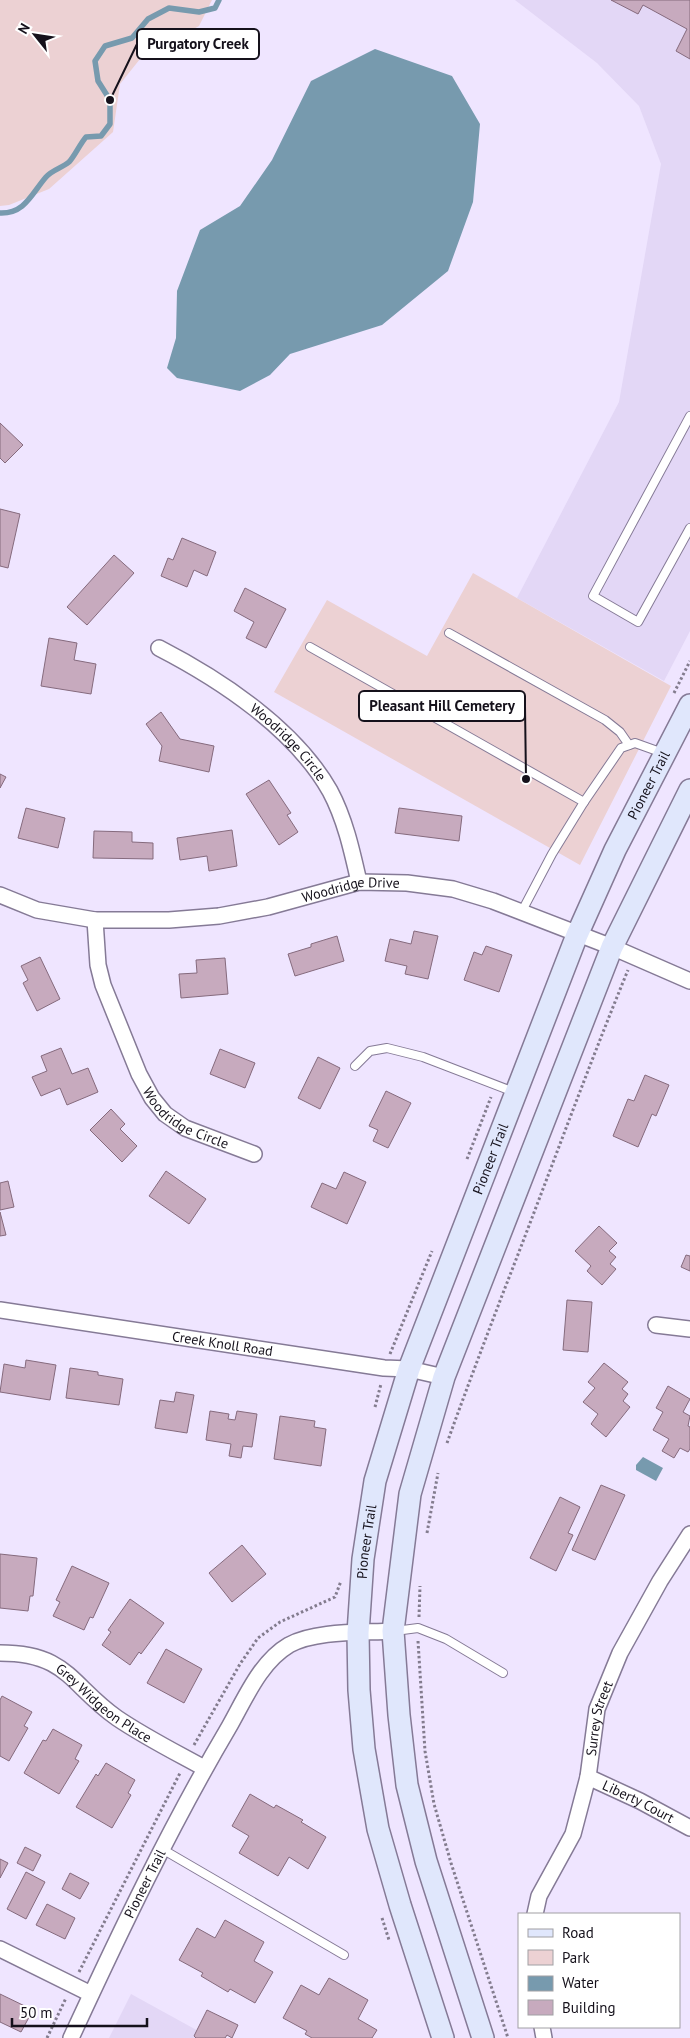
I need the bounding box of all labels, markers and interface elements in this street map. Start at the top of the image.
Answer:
north arrow [10,10,60,60]
text: N [14,20,34,37]
callout: Purgatory Creek [137,29,259,59]
text: Purgatory Creek [147,34,249,53]
callout: Pleasant Hill Cemetery [359,691,525,721]
text: Pleasant Hill Cemetery [369,696,516,715]
street label: Woodridge Circle [246,699,330,784]
street label: Pioneer Trail [623,748,674,822]
street label: Woodridge Drive [300,873,400,906]
street label: Woodridge Circle [139,1084,231,1153]
street label: Pioneer Trail [469,1121,512,1197]
street label: Creek Knoll Road [171,1327,274,1360]
street label: Pioneer Trail [353,1503,380,1579]
street label: Grey Widgeon Place [52,1659,155,1747]
street label: Surrey Street [582,1678,617,1757]
street label: Liberty Court [600,1776,678,1827]
street label: Pioneer Trail [120,1846,169,1921]
legend [518,1913,680,2028]
text: Road [562,1923,594,1942]
text: Park [562,1948,590,1967]
text: Water [562,1973,599,1992]
scale bar [12,1996,148,2028]
text: Building [562,1998,616,2017]
text: 50 m [20,2003,53,2022]

